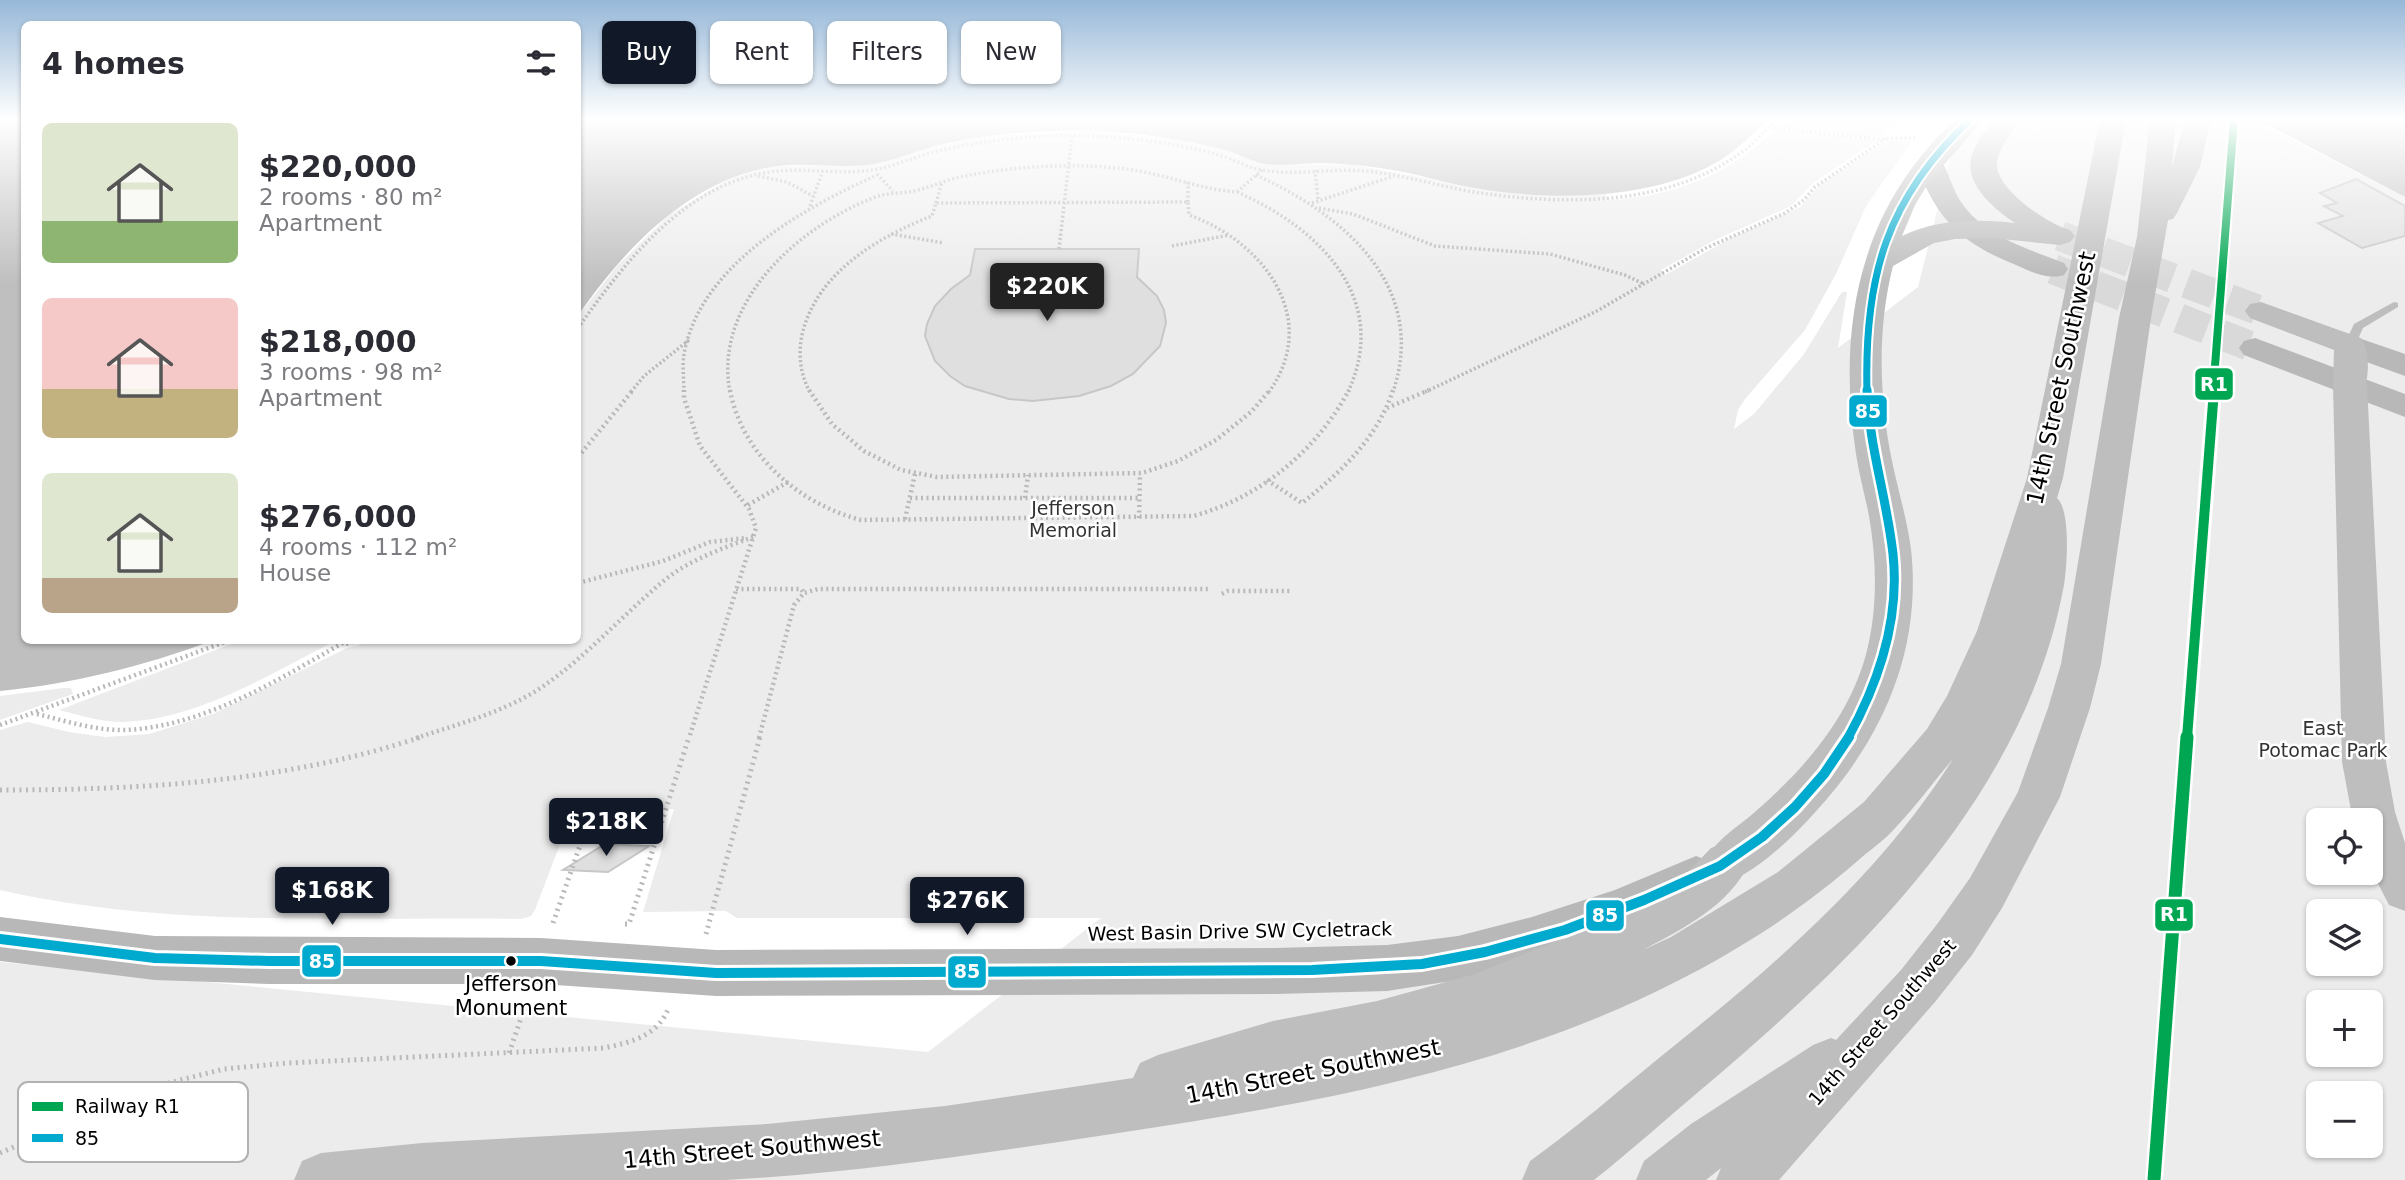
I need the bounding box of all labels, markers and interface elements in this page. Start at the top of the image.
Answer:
chip: Buy [602,21,696,84]
chip: Rent [710,21,813,84]
chip: Filters [827,21,947,84]
chip: New [961,21,1061,84]
icon: filters [522,44,560,82]
text: 4 homes [42,46,185,81]
text: $220,000 [259,149,417,184]
icon: home [98,151,182,235]
text: 2 rooms · 80 m² [259,184,443,210]
text: Apartment [259,210,382,236]
street label: 14th Street Southwest [2021,249,2101,507]
pin: $220K [998,264,1096,323]
text: $220K [1006,273,1088,299]
text: $218,000 [259,324,417,359]
icon: home [98,326,182,410]
text: 3 rooms · 98 m² [259,359,443,385]
line badge: R1 [2194,367,2234,401]
text: R1 [2200,373,2228,395]
text: Apartment [259,385,382,411]
line badge: 85 [1848,394,1888,428]
text: 85 [1855,400,1881,422]
park label: Jefferson Memorial [1029,497,1117,541]
text: $276,000 [259,499,417,534]
icon: home [98,501,182,585]
text: 4 rooms · 112 m² [259,534,457,560]
text: House [259,560,331,586]
park label: East Potomac Park [2258,717,2388,761]
pin: $218K [557,798,655,858]
text: $218K [565,808,647,834]
map controls [2306,808,2383,1158]
button: locate [2306,808,2383,885]
pin: $168K [283,867,381,927]
text: $168K [291,877,373,903]
pin: $276K [918,878,1016,937]
text: $276K [926,887,1008,913]
line badge: R1 [2154,898,2194,932]
line badge: 85 [1585,899,1625,932]
button: layers [2306,899,2383,976]
text: R1 [2160,903,2188,925]
text: 85 [1592,904,1618,926]
street label: West Basin Drive SW Cycletrack [1088,917,1392,945]
street label: 14th Street Southwest [1804,934,1960,1110]
line badge: 85 [301,944,342,978]
text: 85 [309,950,335,972]
marker: Jefferson Monument [504,954,518,968]
line badge: 85 [947,955,987,989]
text: 85 [954,960,980,982]
place label: Jefferson Monument [455,972,567,1020]
button: + [2306,990,2383,1067]
street label: 14th Street Southwest [1184,1034,1442,1108]
button: − [2306,1081,2383,1158]
legend [18,1082,248,1162]
text: Railway R1 [75,1095,180,1117]
street label: 14th Street Southwest [622,1125,882,1173]
text: 85 [75,1127,99,1149]

